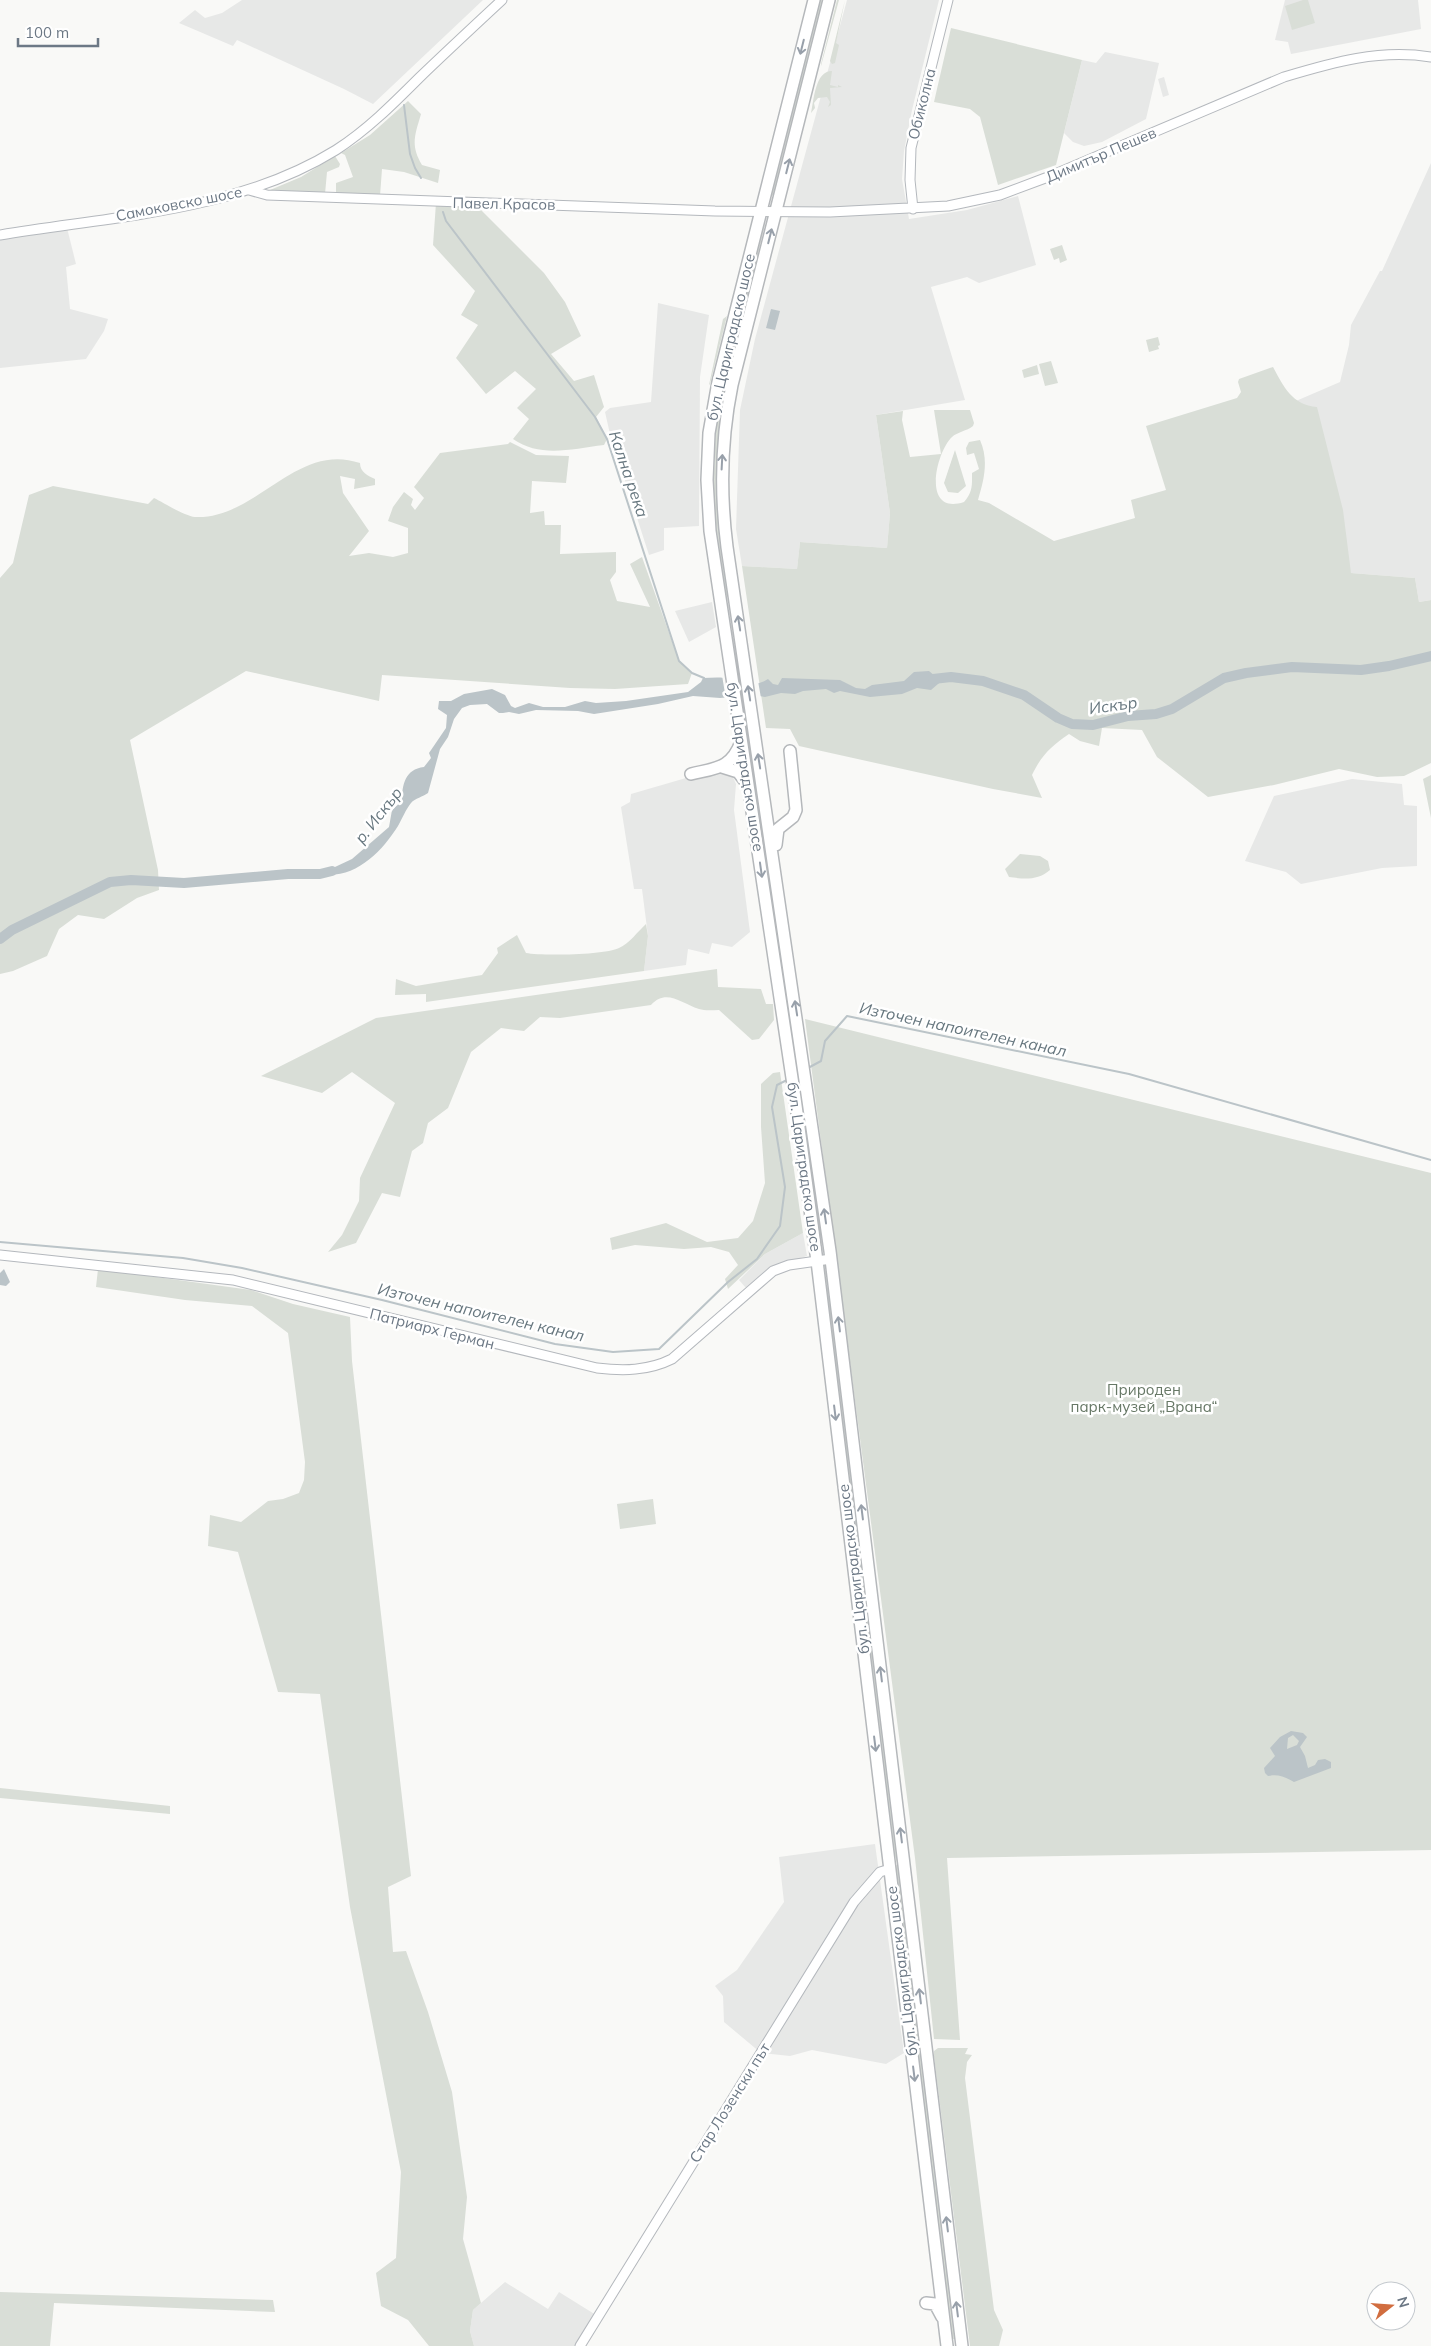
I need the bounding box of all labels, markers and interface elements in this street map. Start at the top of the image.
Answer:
scale bar [18,15,98,47]
text: 100 m [25,23,69,42]
one-way arrow [797,39,806,55]
street label: Обиколна [903,66,940,141]
street label: Димитър Пешев [1043,123,1159,186]
one-way arrow [783,158,793,174]
street label: Самоковско шосе [114,182,244,225]
street label: Павел Красов [452,193,556,214]
one-way arrow [766,228,775,244]
street label: бул. Цариградско шосе [702,251,759,422]
water label: Кална река [605,428,653,520]
one-way arrow [718,454,727,470]
one-way arrow [733,616,743,632]
street label: бул. Цариградско шосе [723,681,768,853]
one-way arrow [744,686,754,702]
water label: Искър [1088,692,1139,718]
one-way arrow [754,753,764,769]
water label: р. Искър [350,783,406,847]
one-way arrow [756,862,766,878]
water label: Източен напоителен канал [858,997,1068,1061]
one-way arrow [791,1000,801,1016]
street label: бул. Цариградско шосе [783,1081,826,1253]
one-way arrow [820,1208,830,1224]
water label: Източен напоителен канал [376,1278,586,1346]
street label: Патриарх Герман [368,1304,497,1353]
one-way arrow [834,1317,844,1333]
park label: Природен парк-музей „Врана“ [1071,1380,1217,1416]
one-way arrow [830,1405,840,1421]
street label: бул. Цариградско шосе [834,1483,873,1655]
one-way arrow [857,1505,867,1521]
one-way arrow [876,1666,886,1682]
one-way arrow [870,1736,880,1752]
one-way arrow [896,1827,906,1843]
street label: бул. Цариградско шосе [882,1885,921,2057]
one-way arrow [915,1989,925,2005]
street label: Стар Лозенски път [685,2039,774,2166]
one-way arrow [909,2066,919,2082]
one-way arrow [942,2216,952,2232]
north arrow [1366,2281,1416,2331]
text: N [1393,2295,1414,2310]
one-way arrow [952,2301,962,2317]

